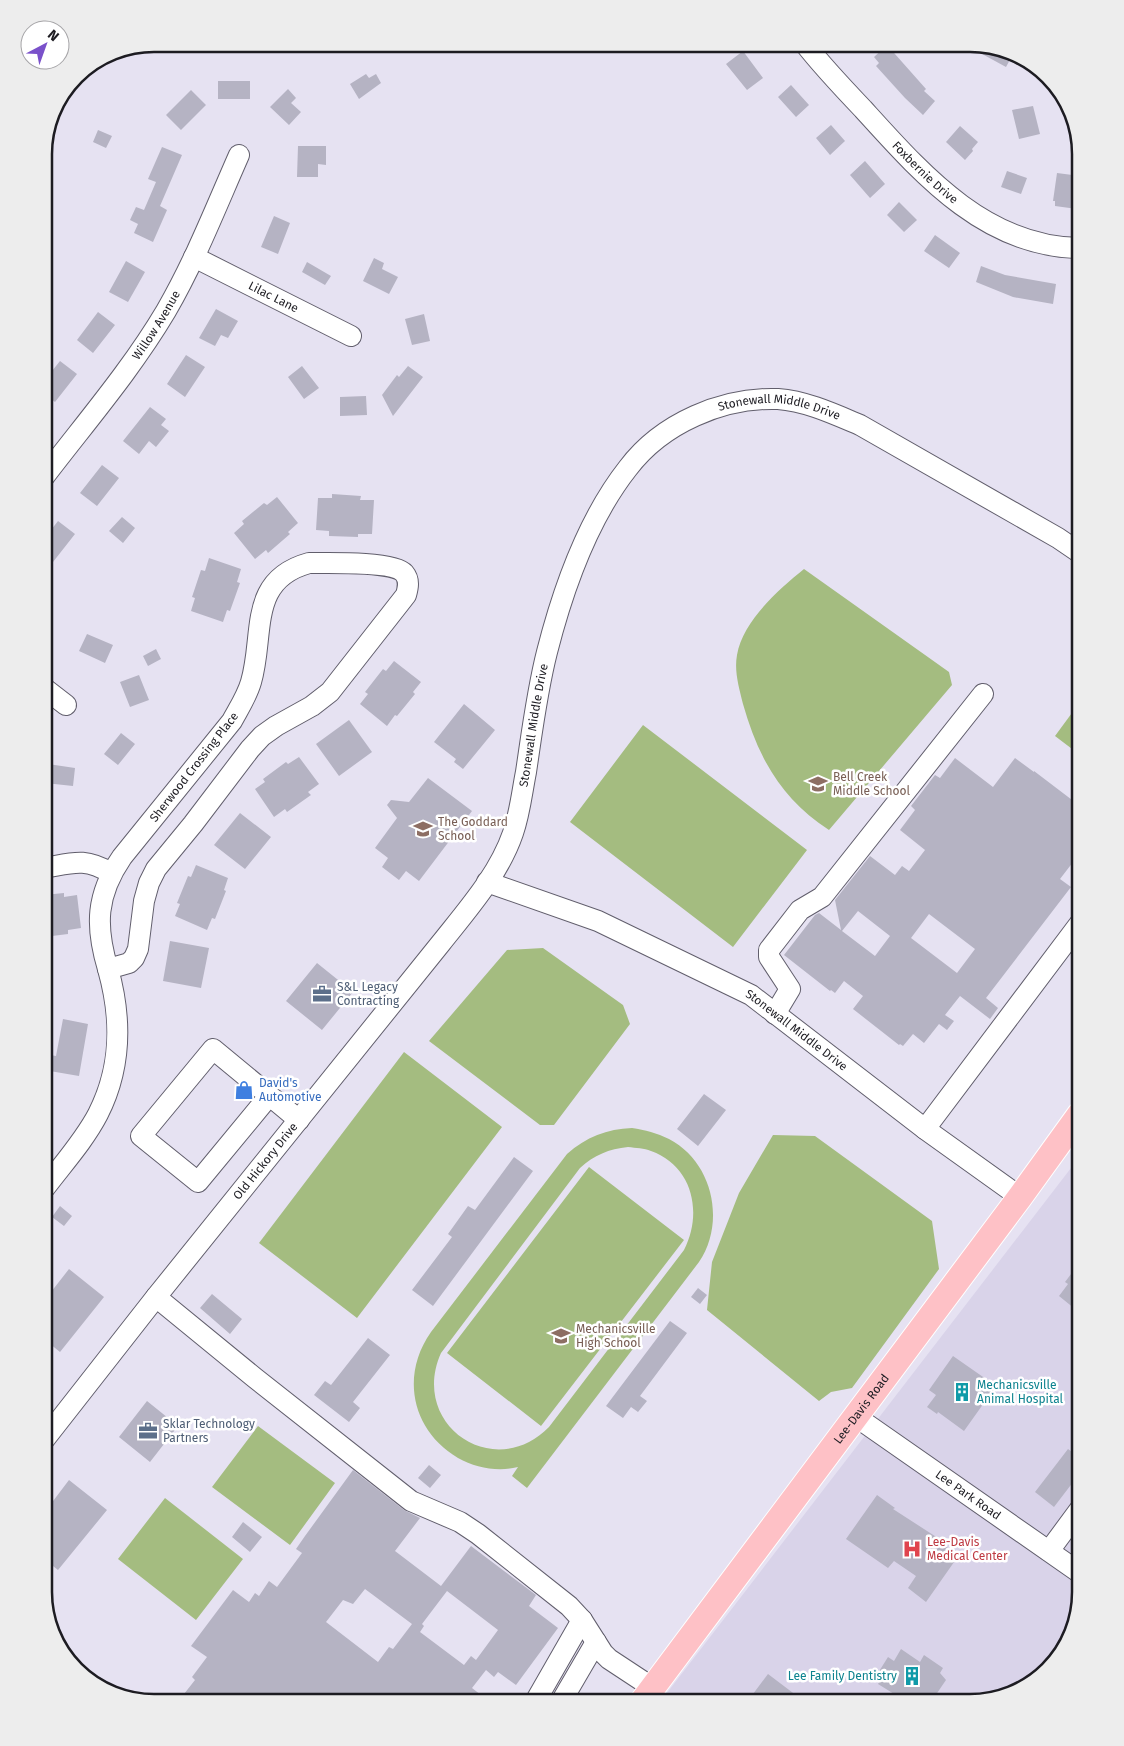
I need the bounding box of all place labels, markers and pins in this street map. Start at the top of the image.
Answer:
place label: Bell Creek Middle School [833,770,911,798]
school or university icon: Bell Creek Middle School [807,773,829,795]
place label: The Goddard School [438,815,508,843]
school or university icon: The Goddard School [412,818,434,840]
place label: S&L Legacy Contracting [337,980,400,1008]
office icon: S&L Legacy Contracting [311,983,333,1005]
place label: David's Automotive [259,1076,321,1104]
shop icon: David's Automotive [233,1079,255,1101]
place label: Mechanicsville High School [576,1322,656,1350]
school or university icon: Mechanicsville High School [550,1325,572,1347]
place label: Mechanicsville Animal Hospital [977,1378,1064,1406]
building icon: Mechanicsville Animal Hospital [951,1381,973,1403]
place label: Sklar Technology Partners [163,1417,255,1445]
office icon: Sklar Technology Partners [137,1420,159,1442]
place label: Lee-Davis Medical Center [927,1535,1008,1563]
hospital icon: Lee-Davis Medical Center [901,1538,923,1560]
building icon: Lee Family Dentistry [901,1665,923,1687]
place label: Lee Family Dentistry [788,1669,897,1683]

